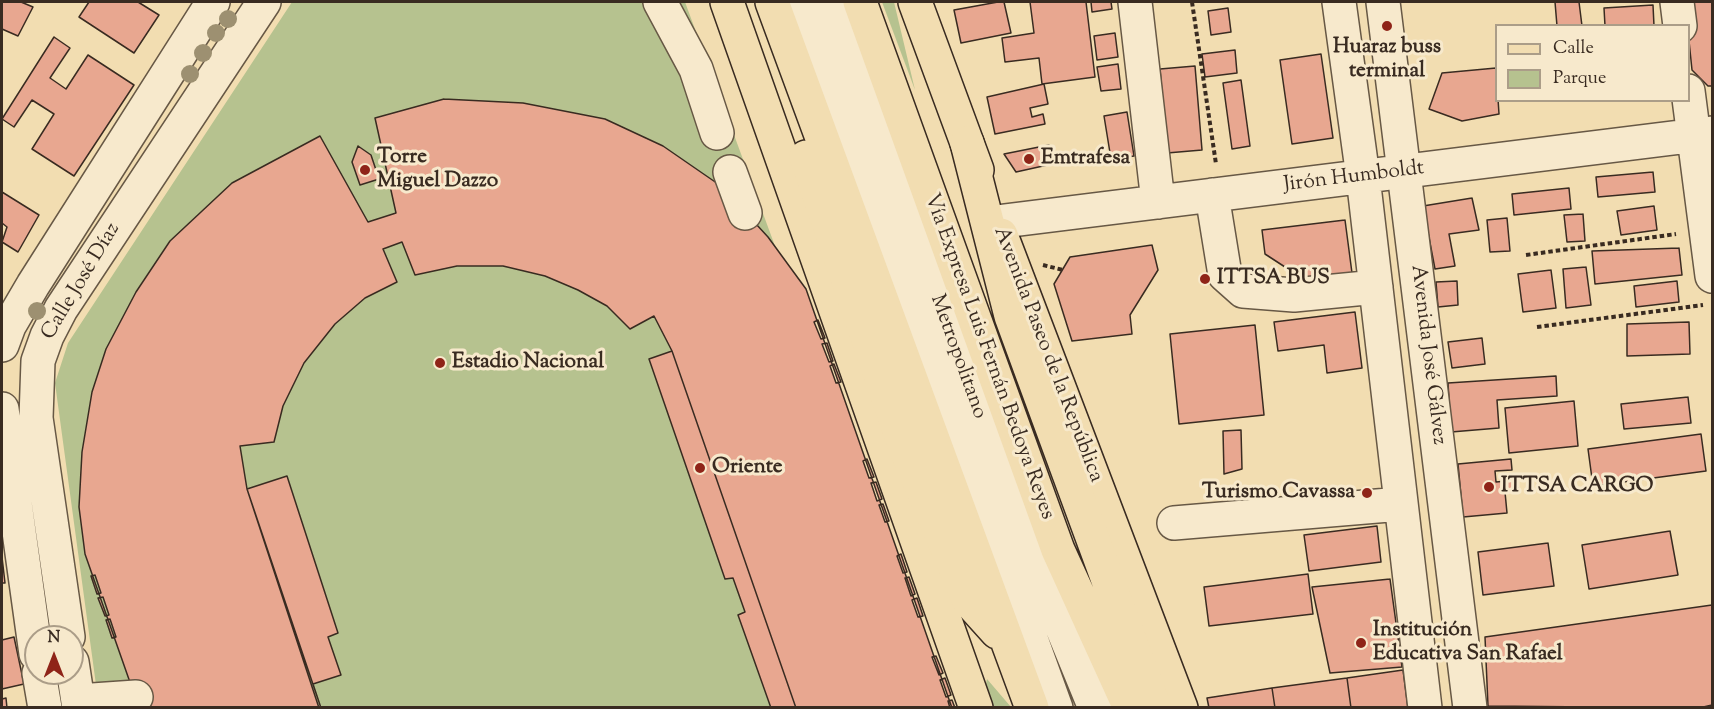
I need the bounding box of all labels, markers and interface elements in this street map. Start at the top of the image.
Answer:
marker: Huaraz buss terminal [1380,19,1394,33]
legend [1495,24,1690,102]
place label: Huaraz buss terminal [1333,35,1441,85]
text: Calle [1553,36,1594,62]
text: Parque [1553,66,1606,92]
place label: Torre Miguel Dazzo [377,145,498,195]
place label: Emtrafesa [1041,146,1130,172]
marker: Emtrafesa [1022,152,1036,166]
street label: Jirón Humboldt [1282,157,1426,199]
marker: Torre Miguel Dazzo [358,163,372,177]
street label: Vía Expresa Luis Fernán Bedoya Reyes [917,191,1059,523]
street label: Calle José Díaz [37,219,127,345]
street label: Avenida Paseo de la República [987,224,1107,486]
street label: Avenida José Gálvez [1403,264,1451,446]
place label: ITTSA BUS [1217,266,1330,292]
marker: ITTSA BUS [1198,272,1212,286]
street label: Metropolitano [923,291,991,423]
place label: Estadio Nacional [452,350,604,376]
marker: Estadio Nacional [433,356,447,370]
place label: Oriente [712,455,783,481]
marker: Oriente [693,461,707,475]
place label: ITTSA CARGO [1501,474,1653,500]
place label: Turismo Cavassa [1202,480,1355,506]
marker: ITTSA CARGO [1482,480,1496,494]
marker: Turismo Cavassa [1360,486,1374,500]
place label: Institución Educativa San Rafael [1373,618,1563,668]
north arrow [24,625,84,685]
text: N [48,627,60,650]
marker: Institución Educativa San Rafael [1354,636,1368,650]

